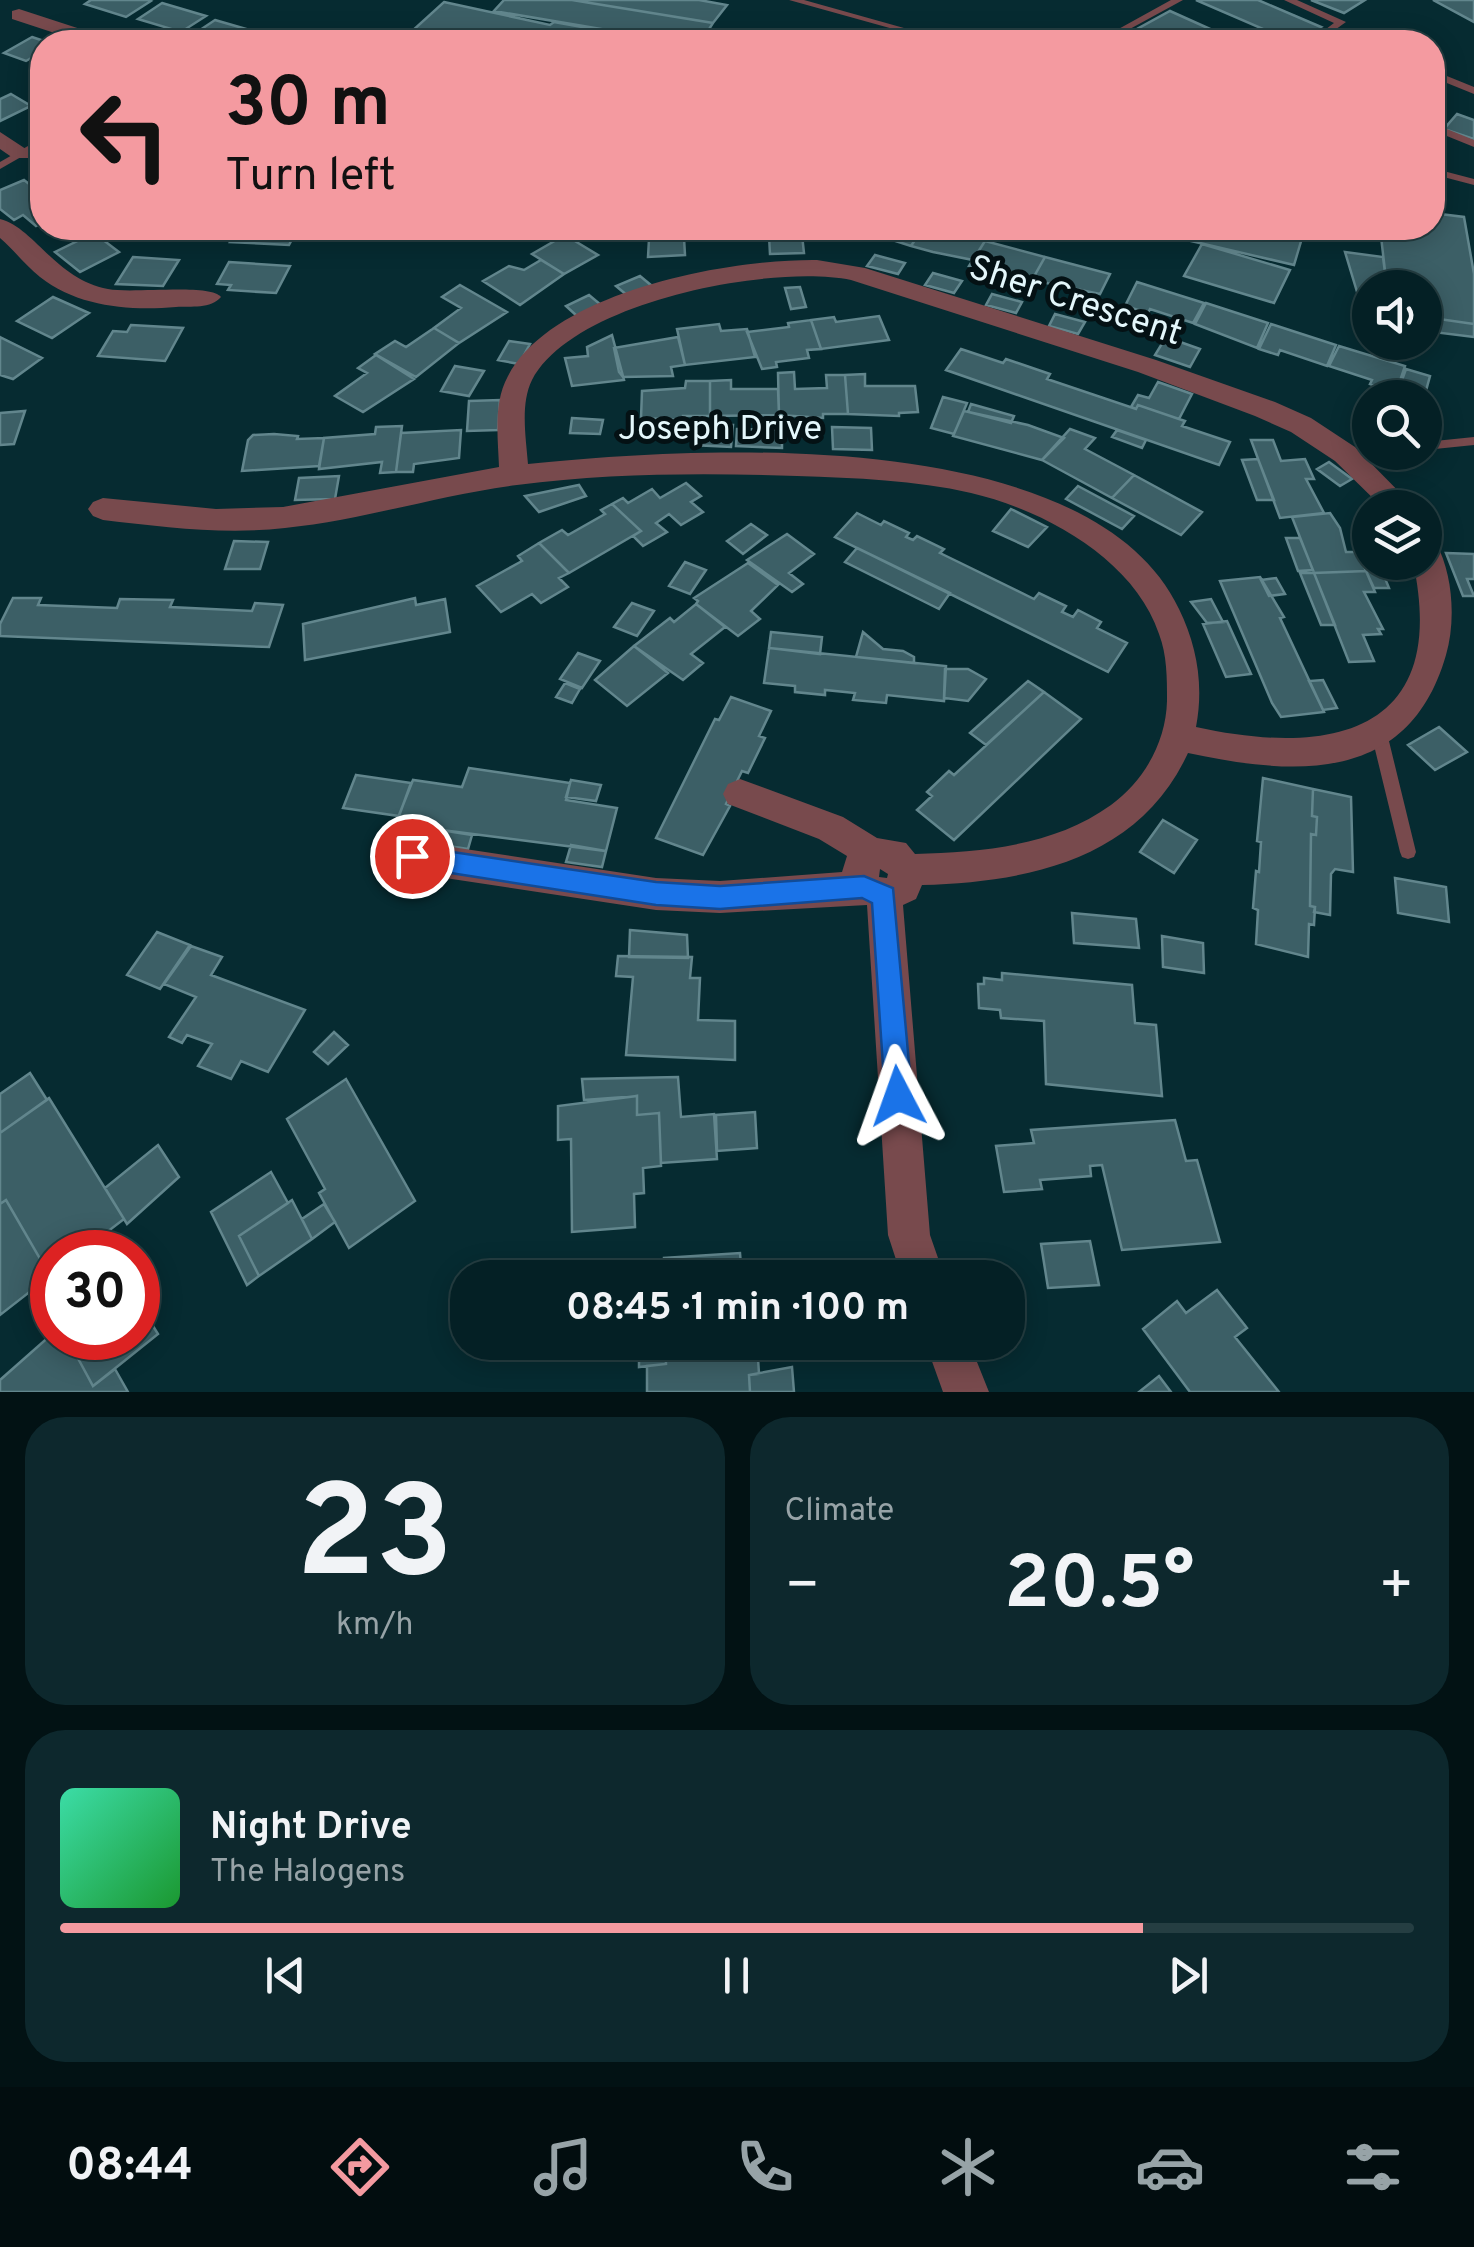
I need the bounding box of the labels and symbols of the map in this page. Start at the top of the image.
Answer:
street label: Sher Crescent [963,247,1187,357]
street label: Joseph Drive [618,408,822,452]
pin [370,814,455,899]
position arrow [846,1044,950,1148]
speed limit sign: 30 [30,1230,160,1360]

